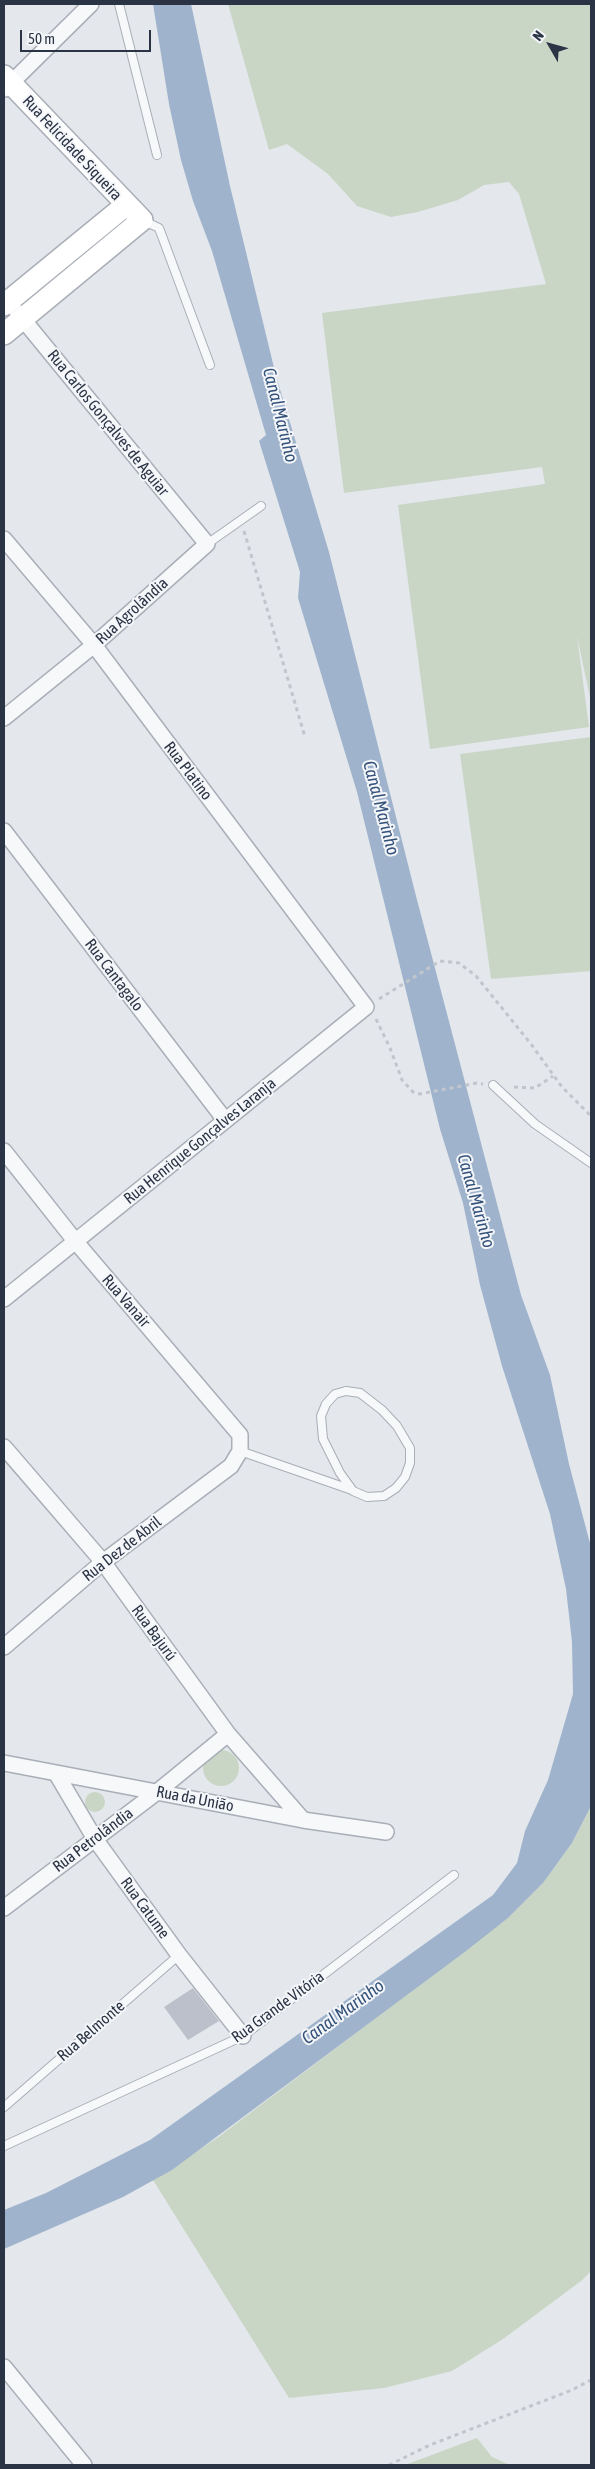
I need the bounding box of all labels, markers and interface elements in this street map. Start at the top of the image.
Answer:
scale bar [22,20,154,52]
north arrow [525,20,575,70]
text: N [529,28,547,44]
text: 50 m [28,30,55,47]
street label: Rua Felicidade Siqueira [18,91,126,205]
street label: Rua Carlos Gonçalves de Aguiar [43,346,173,500]
water label: Canal Marinho [258,366,302,464]
street label: Rua Agrolândia [92,574,172,648]
street label: Rua Platino [160,738,216,804]
water label: Canal Marinho [358,759,404,857]
street label: Rua Cantagalo [81,935,147,1015]
street label: Rua Henrique Gonçalves Laranja [120,1074,280,1208]
water label: Canal Marinho [452,1152,500,1250]
street label: Rua Vanair [98,1271,154,1331]
street label: Rua Dez de Abril [79,1512,165,1586]
street label: Rua Bajurú [127,1601,181,1665]
street label: Rua da União [155,1782,235,1816]
street label: Rua Petrolândia [49,1804,137,1876]
street label: Rua Catume [116,1874,174,1942]
street label: Rua Grande Vitória [228,1967,328,2047]
water label: Canal Marinho [298,1975,388,2049]
street label: Rua Belmonte [53,1997,129,2065]

